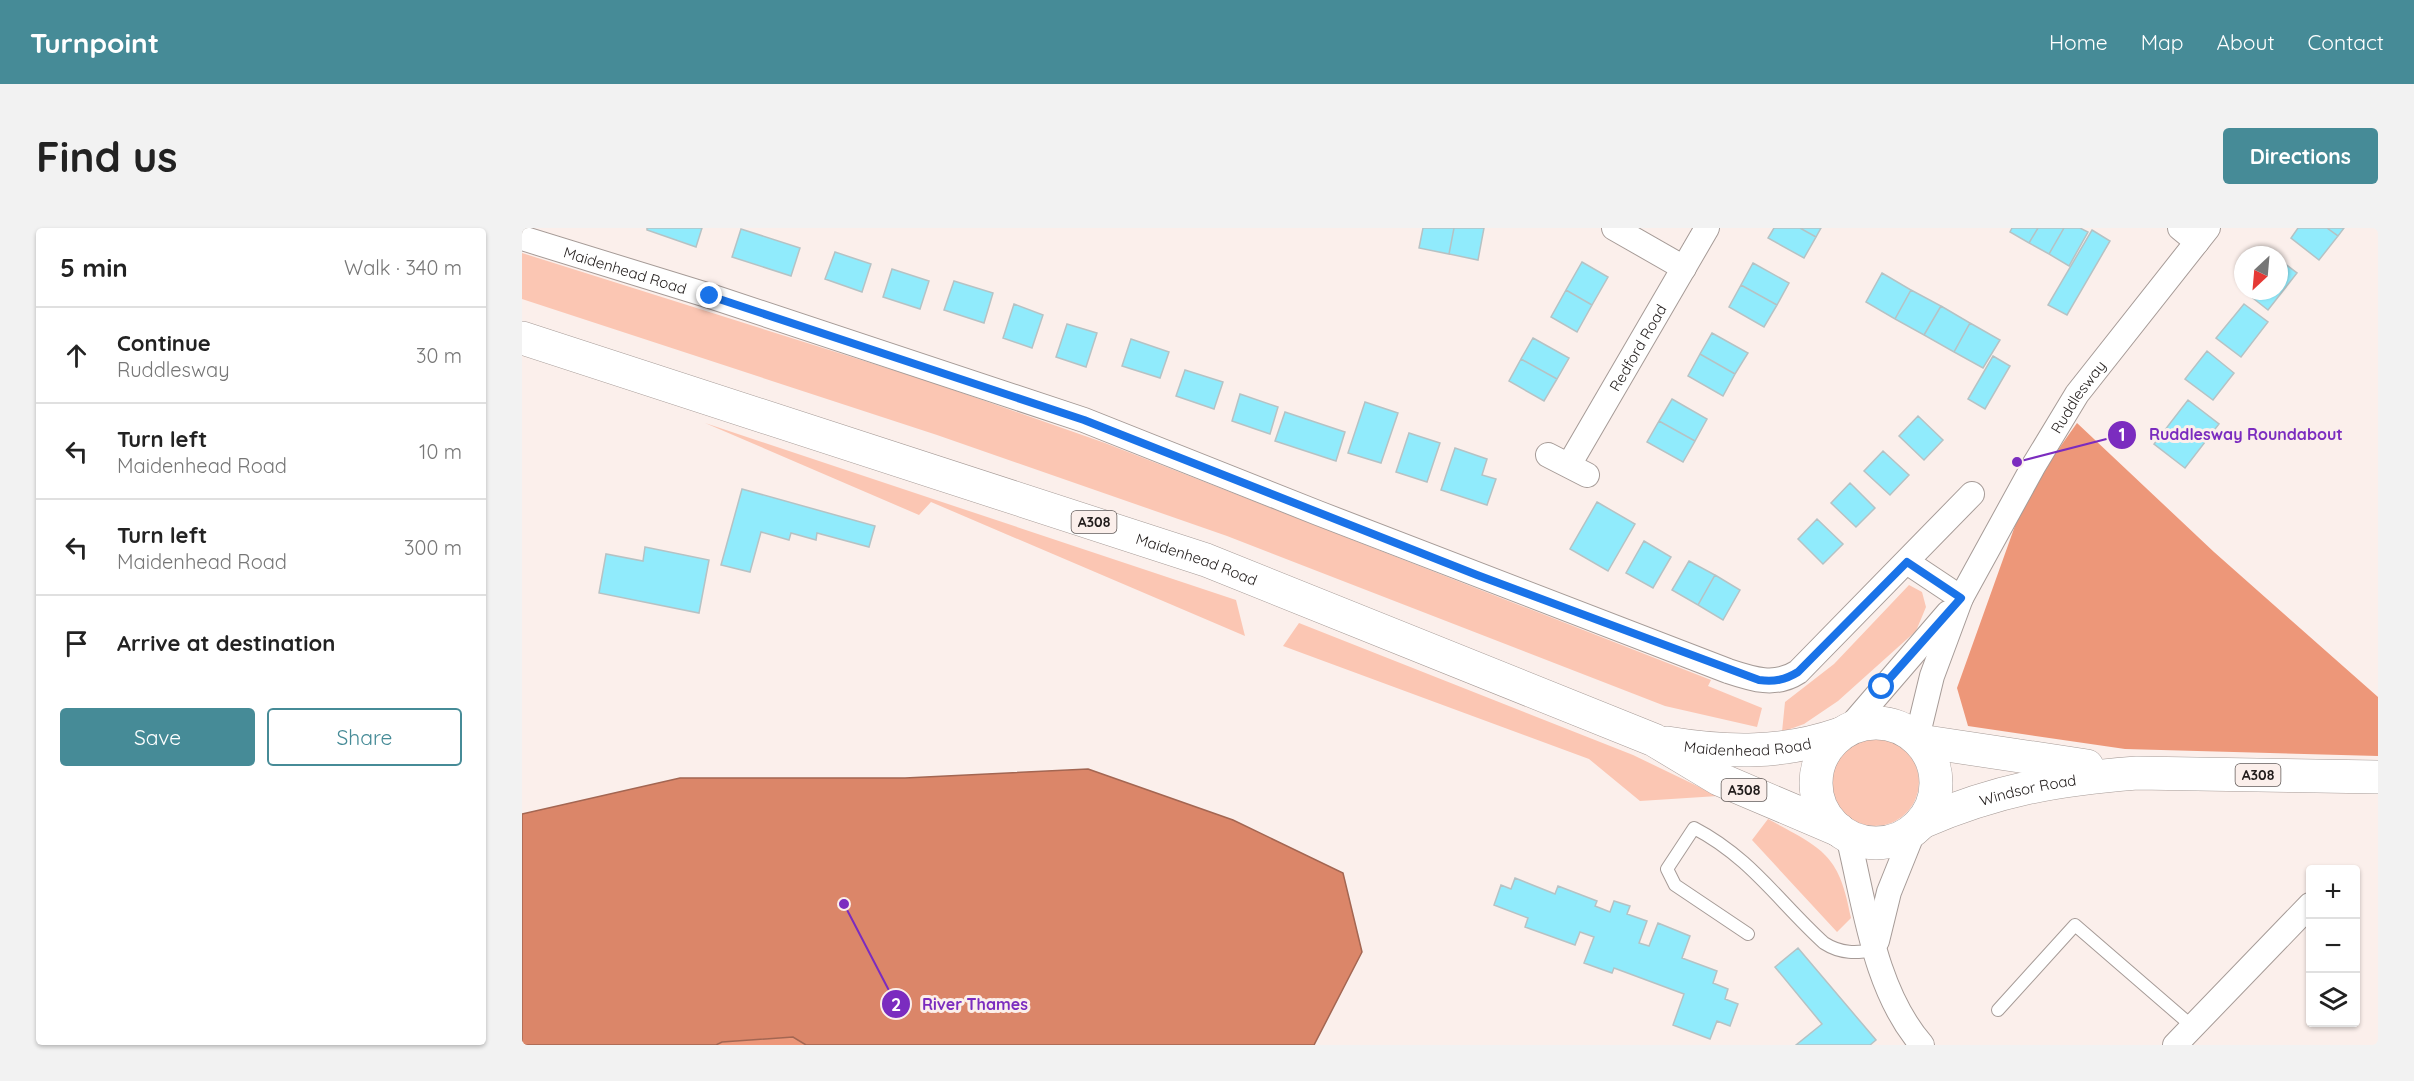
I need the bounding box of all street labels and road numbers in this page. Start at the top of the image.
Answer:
street label: Maidenhead Road [561,242,689,298]
street label: Redford Road [1605,301,1670,394]
street label: Ruddlesway [2046,356,2110,437]
road number: A308 [1072,511,1116,533]
street label: Maidenhead Road [1134,528,1260,589]
street label: Maidenhead Road [1683,733,1813,759]
road number: A308 [2236,764,2280,786]
street label: Windsor Road [1977,770,2077,810]
road number: A308 [1722,779,1766,801]

